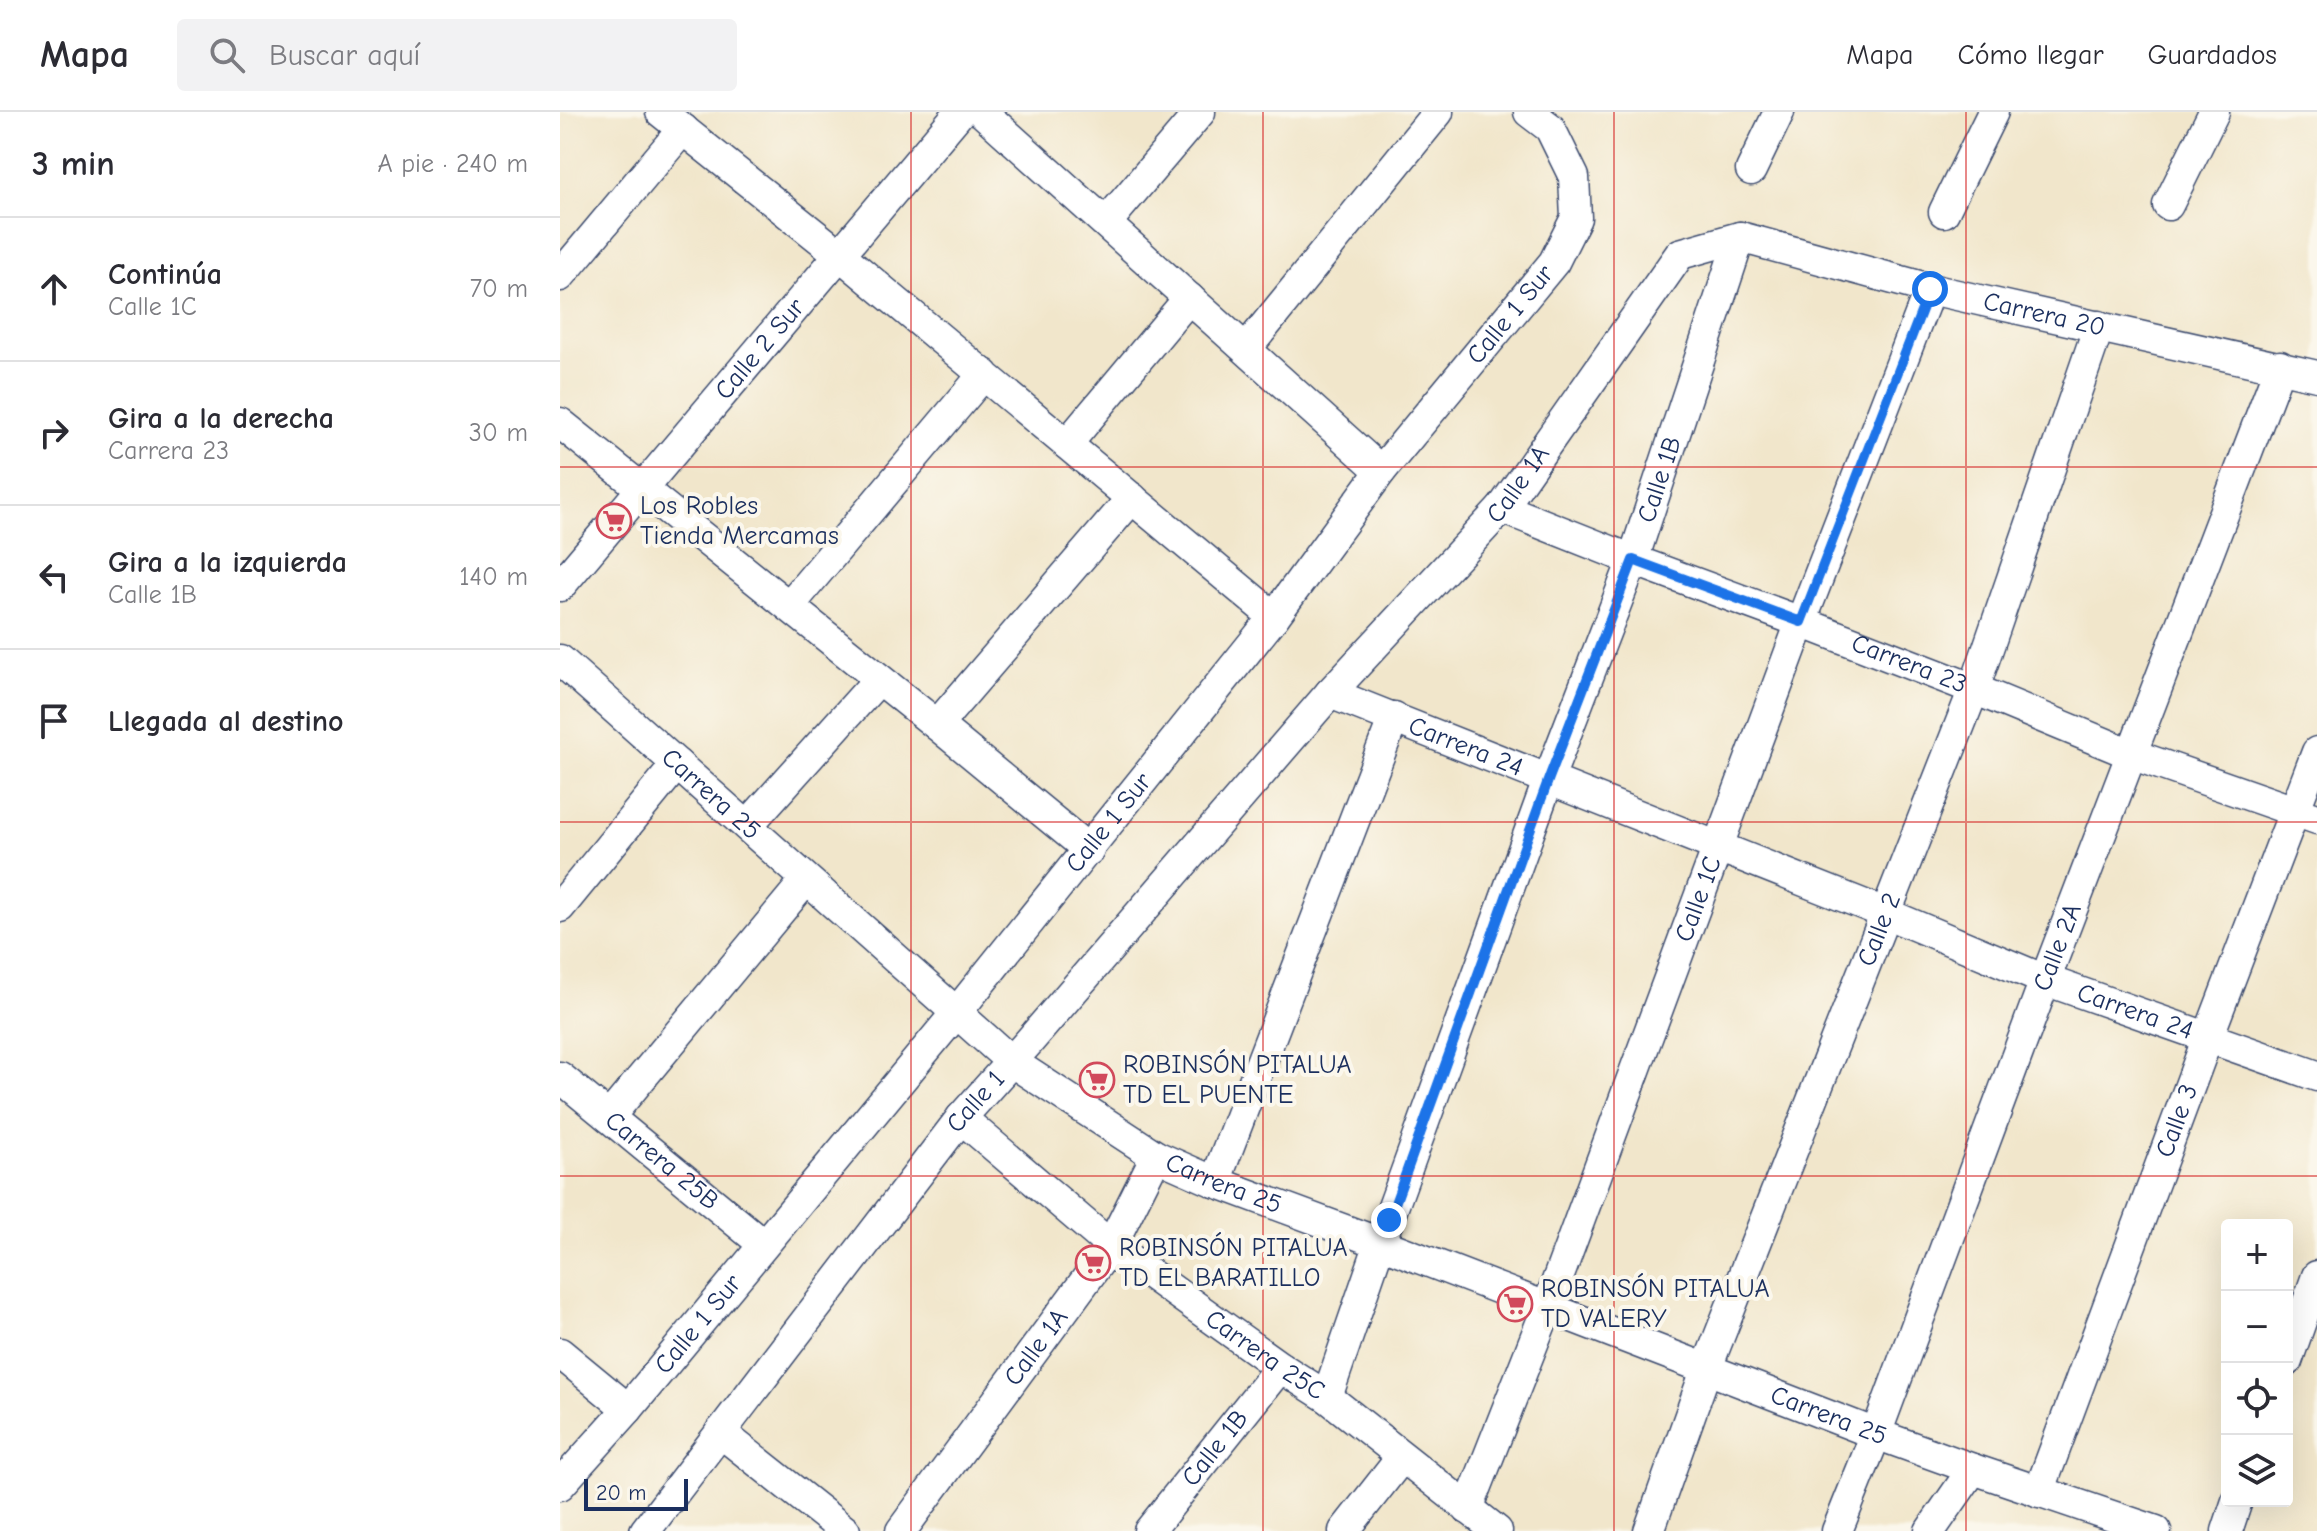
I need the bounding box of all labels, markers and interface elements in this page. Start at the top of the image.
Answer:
search box [177,19,737,91]
text: Mapa [40,33,129,77]
icon: search [205,33,249,77]
text: Buscar aquí [269,38,420,73]
text: Mapa [1846,39,1913,71]
text: Cómo llegar [1957,39,2104,71]
text: Guardados [2148,39,2277,71]
text: 3 min [32,144,115,184]
text: A pie · 240 m [377,149,528,179]
text: Continúa [108,257,222,292]
street label: Calle 1 Sur [1461,259,1560,370]
icon: ahead [32,267,76,311]
route start [1912,271,1948,307]
text: 70 m [470,274,528,304]
street label: Carrera 20 [1980,286,2108,343]
text: Calle 1C [108,292,197,322]
street label: Calle 2 Sur [709,292,811,406]
text: Gira a la derecha [108,401,334,436]
icon: right [32,411,76,455]
text: 30 m [469,418,528,448]
street label: Calle 1B [1631,433,1688,526]
text: Carrera 23 [108,436,229,466]
street label: Calle 1A [1481,440,1556,530]
place label: Los Robles Tienda Mercamas [640,491,839,551]
supermarket icon: Los Robles Tienda Mercamas [595,502,633,540]
text: Gira a la izquierda [108,545,347,580]
icon: left [32,555,76,599]
text: 140 m [459,562,528,592]
text: Calle 1B [108,580,197,610]
street label: Carrera 23 [1847,628,1971,700]
icon: arrive [32,699,76,743]
text: Llegada al destino [108,704,344,739]
street label: Carrera 24 [1404,711,1527,783]
street label: Carrera 25 [655,742,767,846]
street label: Calle 1 Sur [1060,766,1158,879]
street label: Calle 1C [1669,852,1728,946]
street label: Calle 2 [1851,889,1907,971]
street label: Calle 2A [2027,899,2088,995]
street label: Carrera 24 [2073,978,2197,1046]
place label: ROBINSÓN PITALUA TD EL PUENTE [1123,1049,1352,1110]
supermarket icon: ROBINSÓN PITALUA TD EL PUENTE [1078,1061,1116,1099]
street label: Calle 1 [940,1064,1011,1139]
street label: Calle 3 [2150,1080,2204,1161]
street label: Carrera 25B [599,1105,725,1216]
street label: Carrera 25 [1161,1147,1286,1220]
route end [1371,1202,1407,1238]
map controls [2221,1219,2293,1507]
button: + [2221,1219,2293,1291]
place label: ROBINSÓN PITALUA TD EL BARATILLO [1119,1232,1348,1293]
supermarket icon: ROBINSÓN PITALUA TD EL BARATILLO [1074,1244,1112,1282]
street label: Calle 1 Sur [649,1268,748,1380]
place label: ROBINSÓN PITALUA TD VALERY [1541,1273,1770,1334]
supermarket icon: ROBINSÓN PITALUA TD VALERY [1496,1285,1534,1323]
button: − [2221,1291,2293,1363]
street label: Calle 1A [998,1303,1074,1392]
street label: Carrera 25C [1200,1303,1330,1407]
button: locate [2221,1363,2293,1435]
street label: Carrera 25 [1766,1380,1891,1452]
street label: Calle 1B [1176,1404,1255,1492]
button: layers [2221,1435,2293,1507]
scale bar [584,1475,688,1511]
text: 20 m [596,1480,646,1506]

